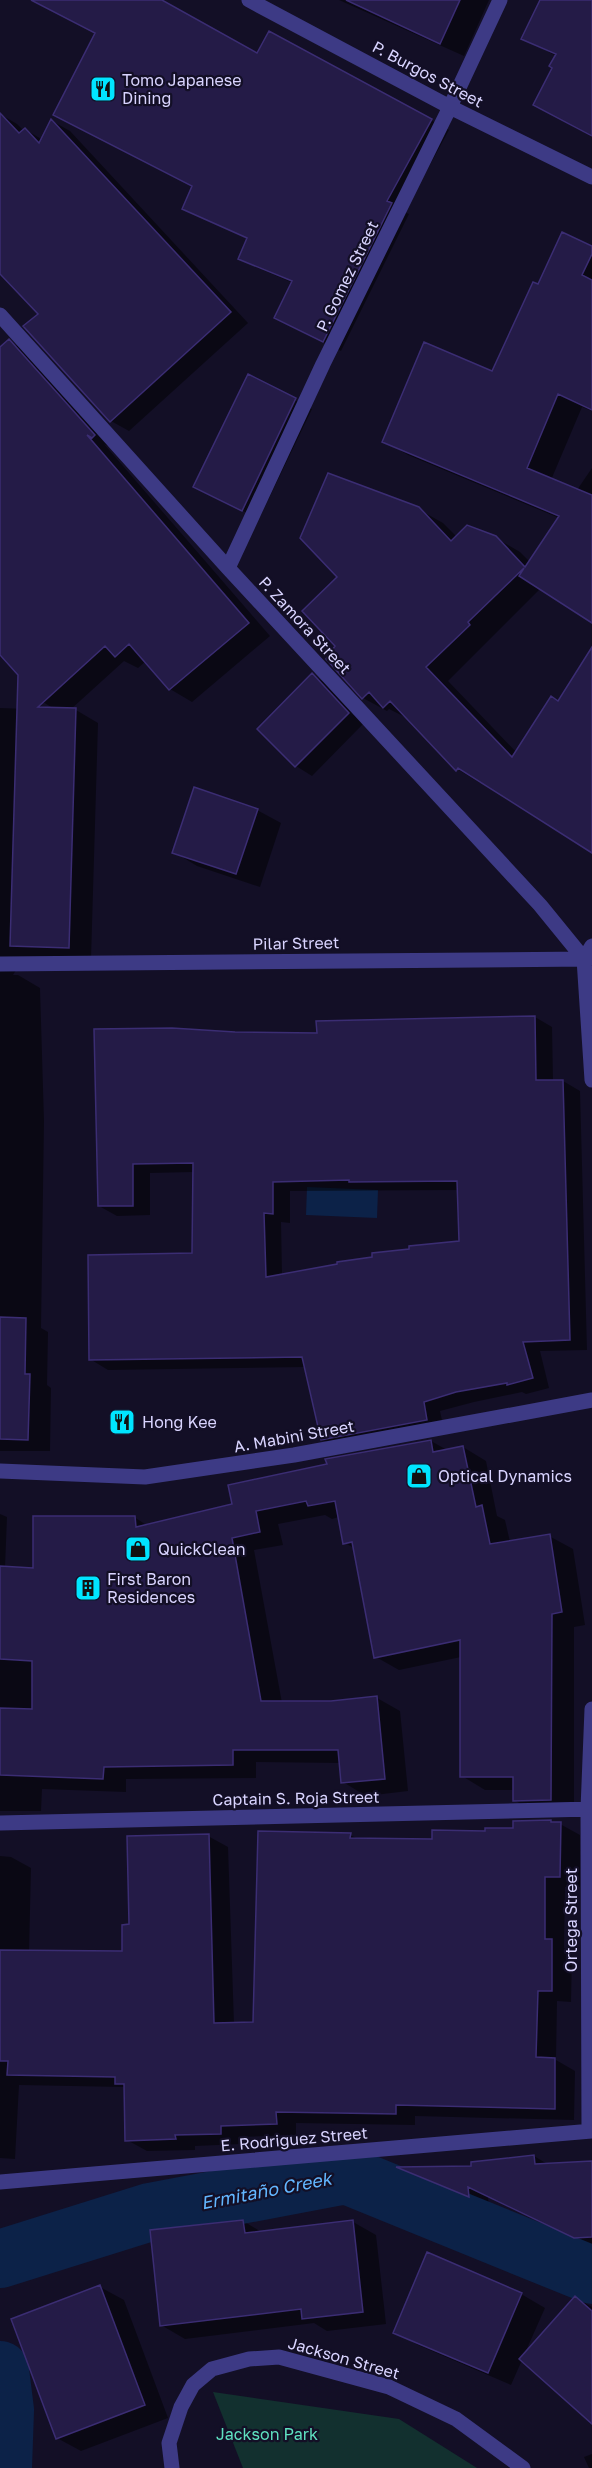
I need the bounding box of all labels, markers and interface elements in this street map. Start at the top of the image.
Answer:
street label: P. Burgos Street [369,36,487,112]
place label: Tomo Japanese Dining [122,70,242,108]
restaurant icon: Tomo Japanese Dining [88,74,118,104]
street label: P. Gomez Street [312,217,382,335]
street label: P. Zamora Street [255,572,355,678]
street label: Pilar Street [253,932,339,954]
restaurant icon: Hong Kee [107,1407,137,1437]
place label: Hong Kee [142,1412,217,1432]
street label: A. Mabini Street [232,1416,356,1456]
shop icon: Optical Dynamics [404,1461,434,1491]
place label: Optical Dynamics [438,1466,572,1486]
shop icon: QuickClean [123,1534,153,1564]
place label: QuickClean [158,1539,246,1559]
place label: First Baron Residences [107,1569,195,1607]
building icon: First Baron Residences [73,1573,103,1603]
street label: Captain S. Roja Street [212,1787,380,1809]
street label: Ortega Street [561,1868,581,1972]
street label: E. Rodriguez Street [220,2123,368,2155]
water label: Ermitaño Creek [199,2166,335,2213]
street label: Jackson Street [286,2333,402,2383]
park label: Jackson Park [216,2424,318,2444]

